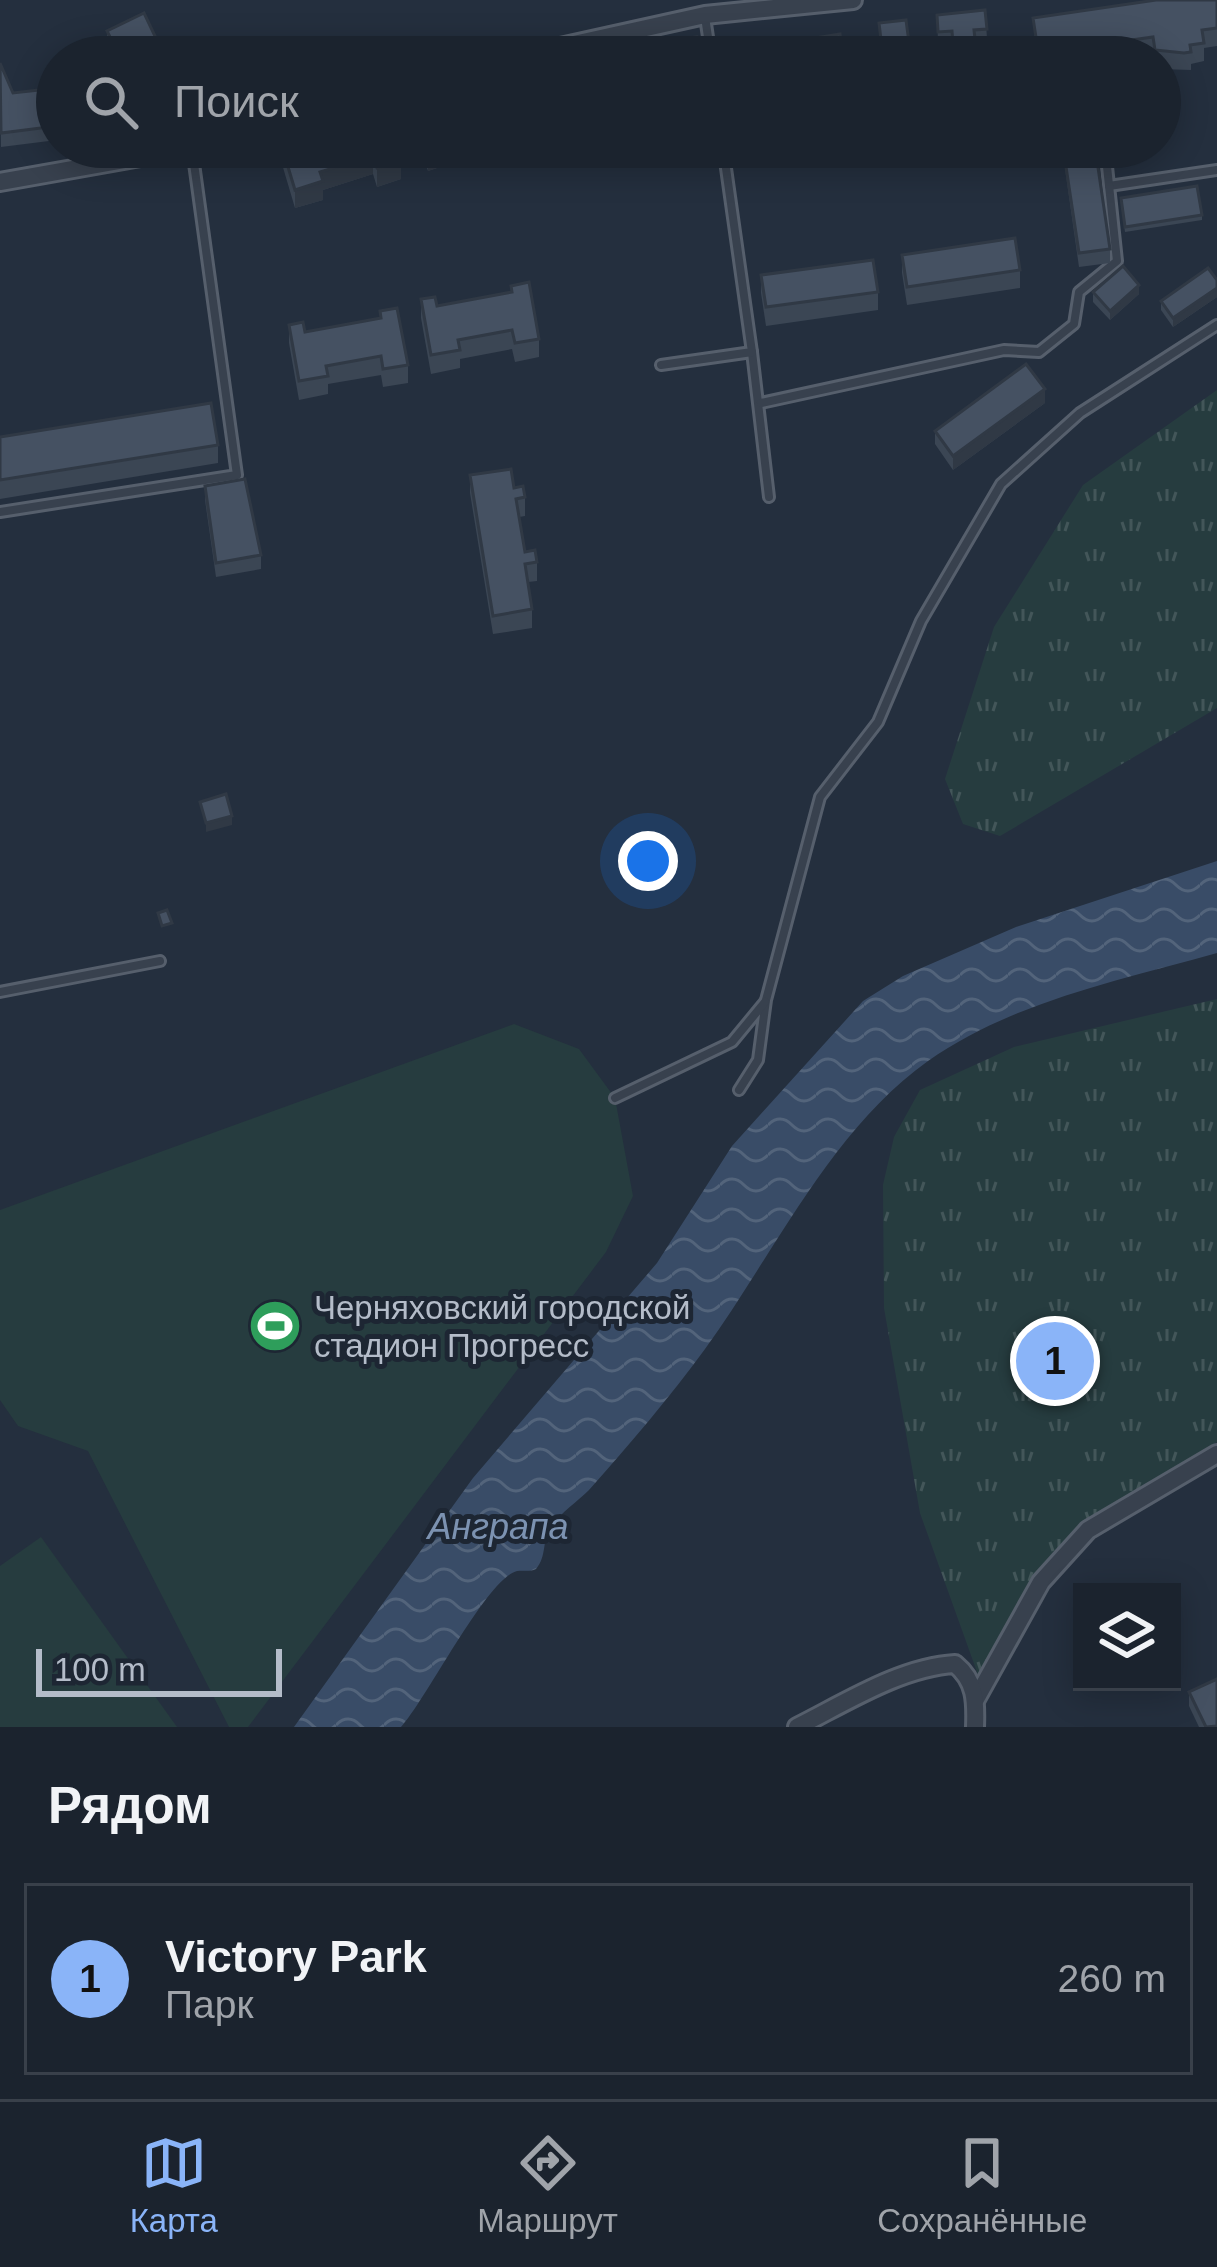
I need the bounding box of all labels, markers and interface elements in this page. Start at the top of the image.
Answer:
search box [36,36,1181,168]
icon: search [78,69,144,135]
text: Поиск [174,76,299,127]
your location [618,831,678,891]
place label: Черняховский городской стадион Прогресс [314,1289,690,1364]
sports icon: Черняховский городской стадион Прогресс [247,1298,303,1354]
pin: 1 [1016,1316,1094,1406]
water label: Анграпа [425,1506,569,1547]
map controls [1073,1583,1181,1691]
button: layers [1073,1583,1181,1691]
scale bar [36,1643,282,1696]
text: 100 m [54,1651,146,1688]
text: Рядом [48,1777,212,1834]
text: Victory Park [165,1931,427,1982]
text: 1 [79,1957,101,2000]
text: 260 m [1058,1957,1166,2000]
text: Парк [165,1983,253,2026]
tab: Карта [130,2130,218,2240]
tab: Маршрут [477,2130,618,2240]
tab: Сохранённые [877,2130,1087,2240]

